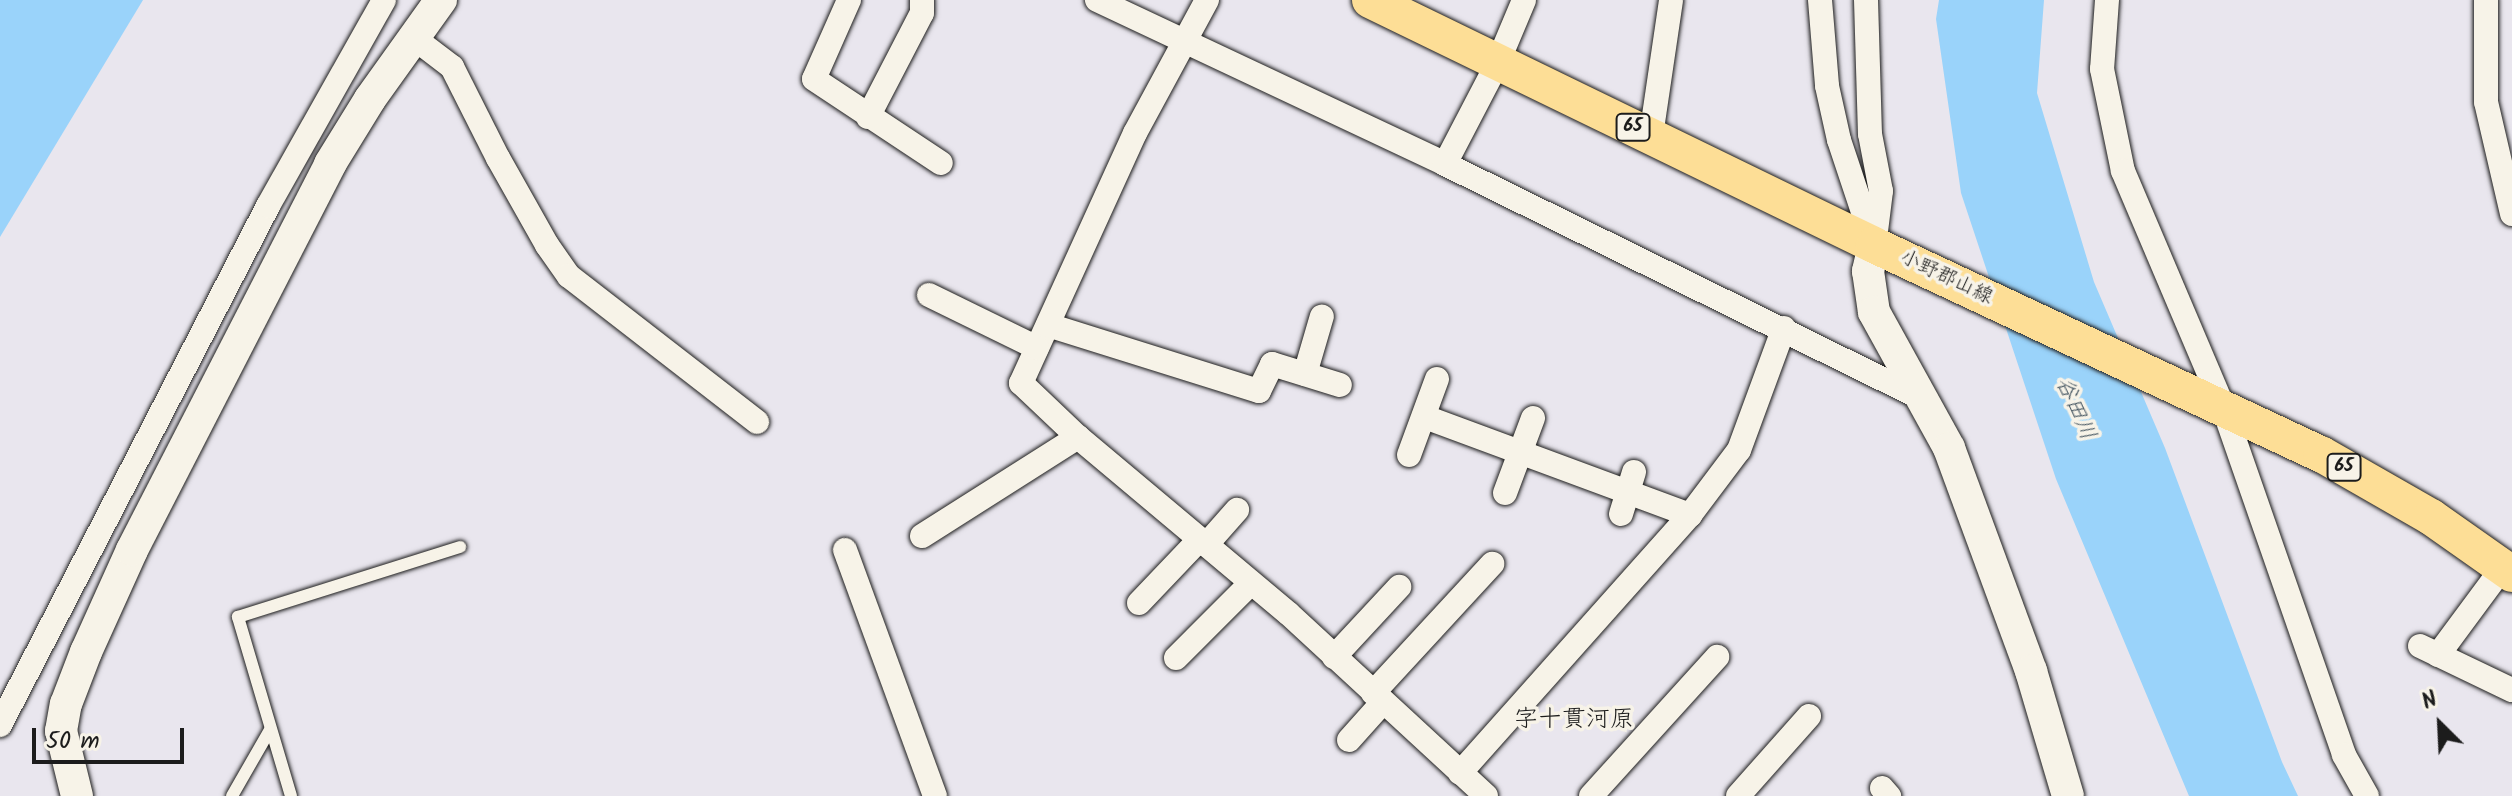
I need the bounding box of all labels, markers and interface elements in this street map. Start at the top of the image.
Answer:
road number: 65 [1615,113,1651,141]
street label: 小野郡山線 [1896,246,1996,310]
water label: 谷田川 [2050,373,2100,445]
road number: 65 [2326,453,2362,481]
text: N [2417,683,2443,720]
north arrow [2400,684,2480,764]
district label: 字十貫河原 [1514,706,1634,734]
scale bar [36,712,188,762]
text: 50 m [46,722,100,761]

